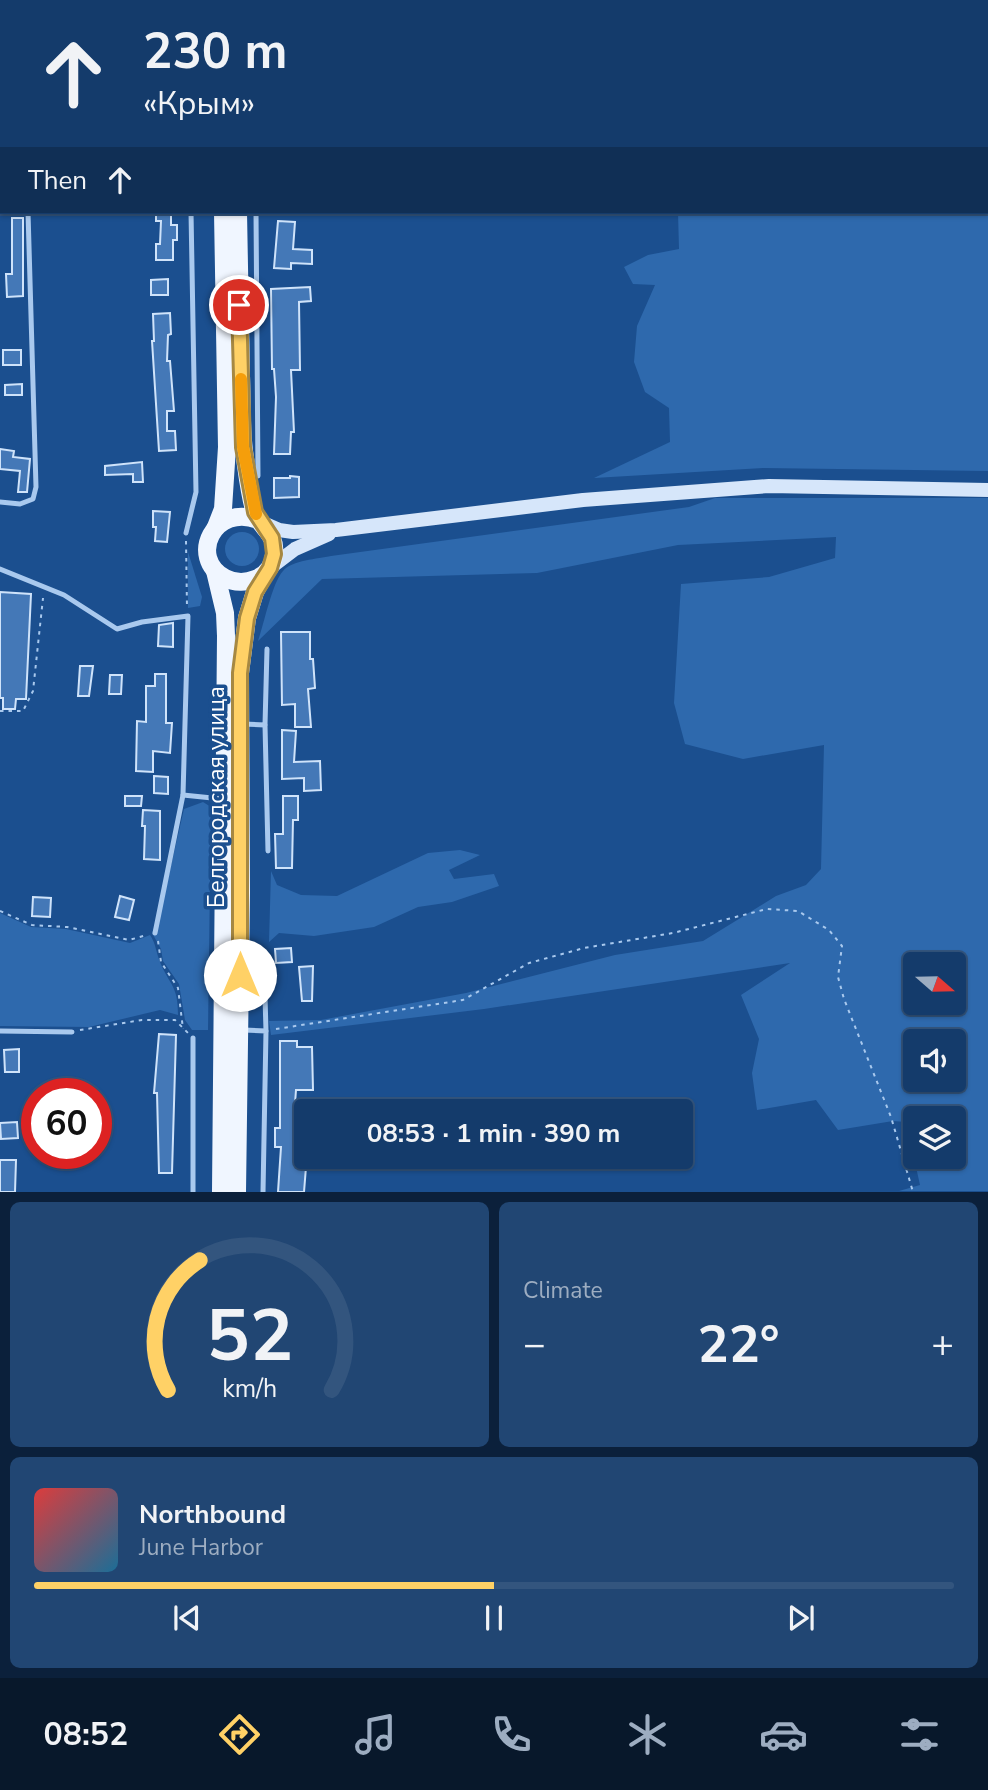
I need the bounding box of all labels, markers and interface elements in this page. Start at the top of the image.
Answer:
text: 230 m [143,18,287,85]
icon: ahead [28,28,119,119]
text: «Крым» [143,82,255,125]
icon: ahead [101,161,139,199]
text: Then [28,163,87,198]
pin [209,275,269,335]
icon: arrive [220,286,258,324]
street label: Белгородская улица [201,686,232,908]
position arrow [203,938,277,1012]
north arrow [903,952,966,1015]
map controls [903,952,966,1169]
button: sound [903,1029,966,1092]
speed limit sign: 60 [21,1078,112,1169]
button: layers [903,1106,966,1169]
text: 08:53 · 1 min · 390 m [367,1116,620,1151]
text: Climate [523,1275,603,1306]
text: 52 [206,1287,293,1387]
text: 22° [697,1309,780,1380]
text: − [523,1319,546,1370]
text: + [931,1319,954,1370]
text: km/h [222,1372,277,1406]
text: Northbound [139,1497,286,1532]
text: June Harbor [139,1532,263,1563]
icon: previous [168,1599,206,1637]
icon: pause [475,1599,513,1637]
icon: next [782,1599,820,1637]
icon: directions [215,1710,264,1759]
icon: music [351,1710,400,1759]
icon: phone [487,1710,536,1759]
icon: climate [623,1710,672,1759]
icon: car [759,1710,808,1759]
icon: filters [895,1710,944,1759]
text: 08:52 [44,1713,128,1756]

